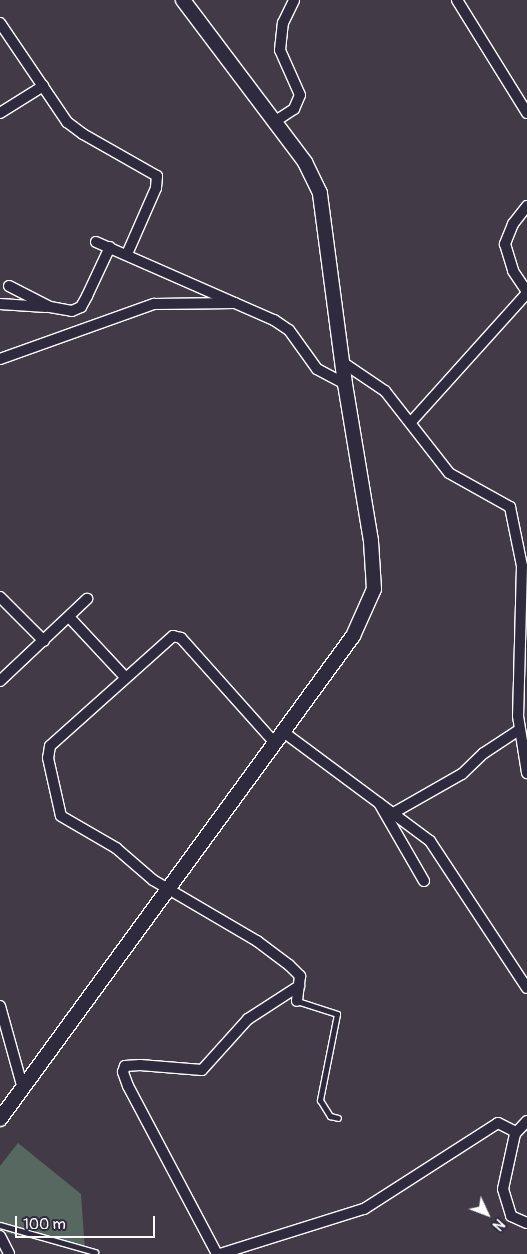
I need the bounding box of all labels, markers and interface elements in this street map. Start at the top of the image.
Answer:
north arrow [462,1189,512,1239]
scale bar [18,1206,158,1238]
text: 100 m [23,1215,66,1234]
text: N [489,1215,508,1234]

